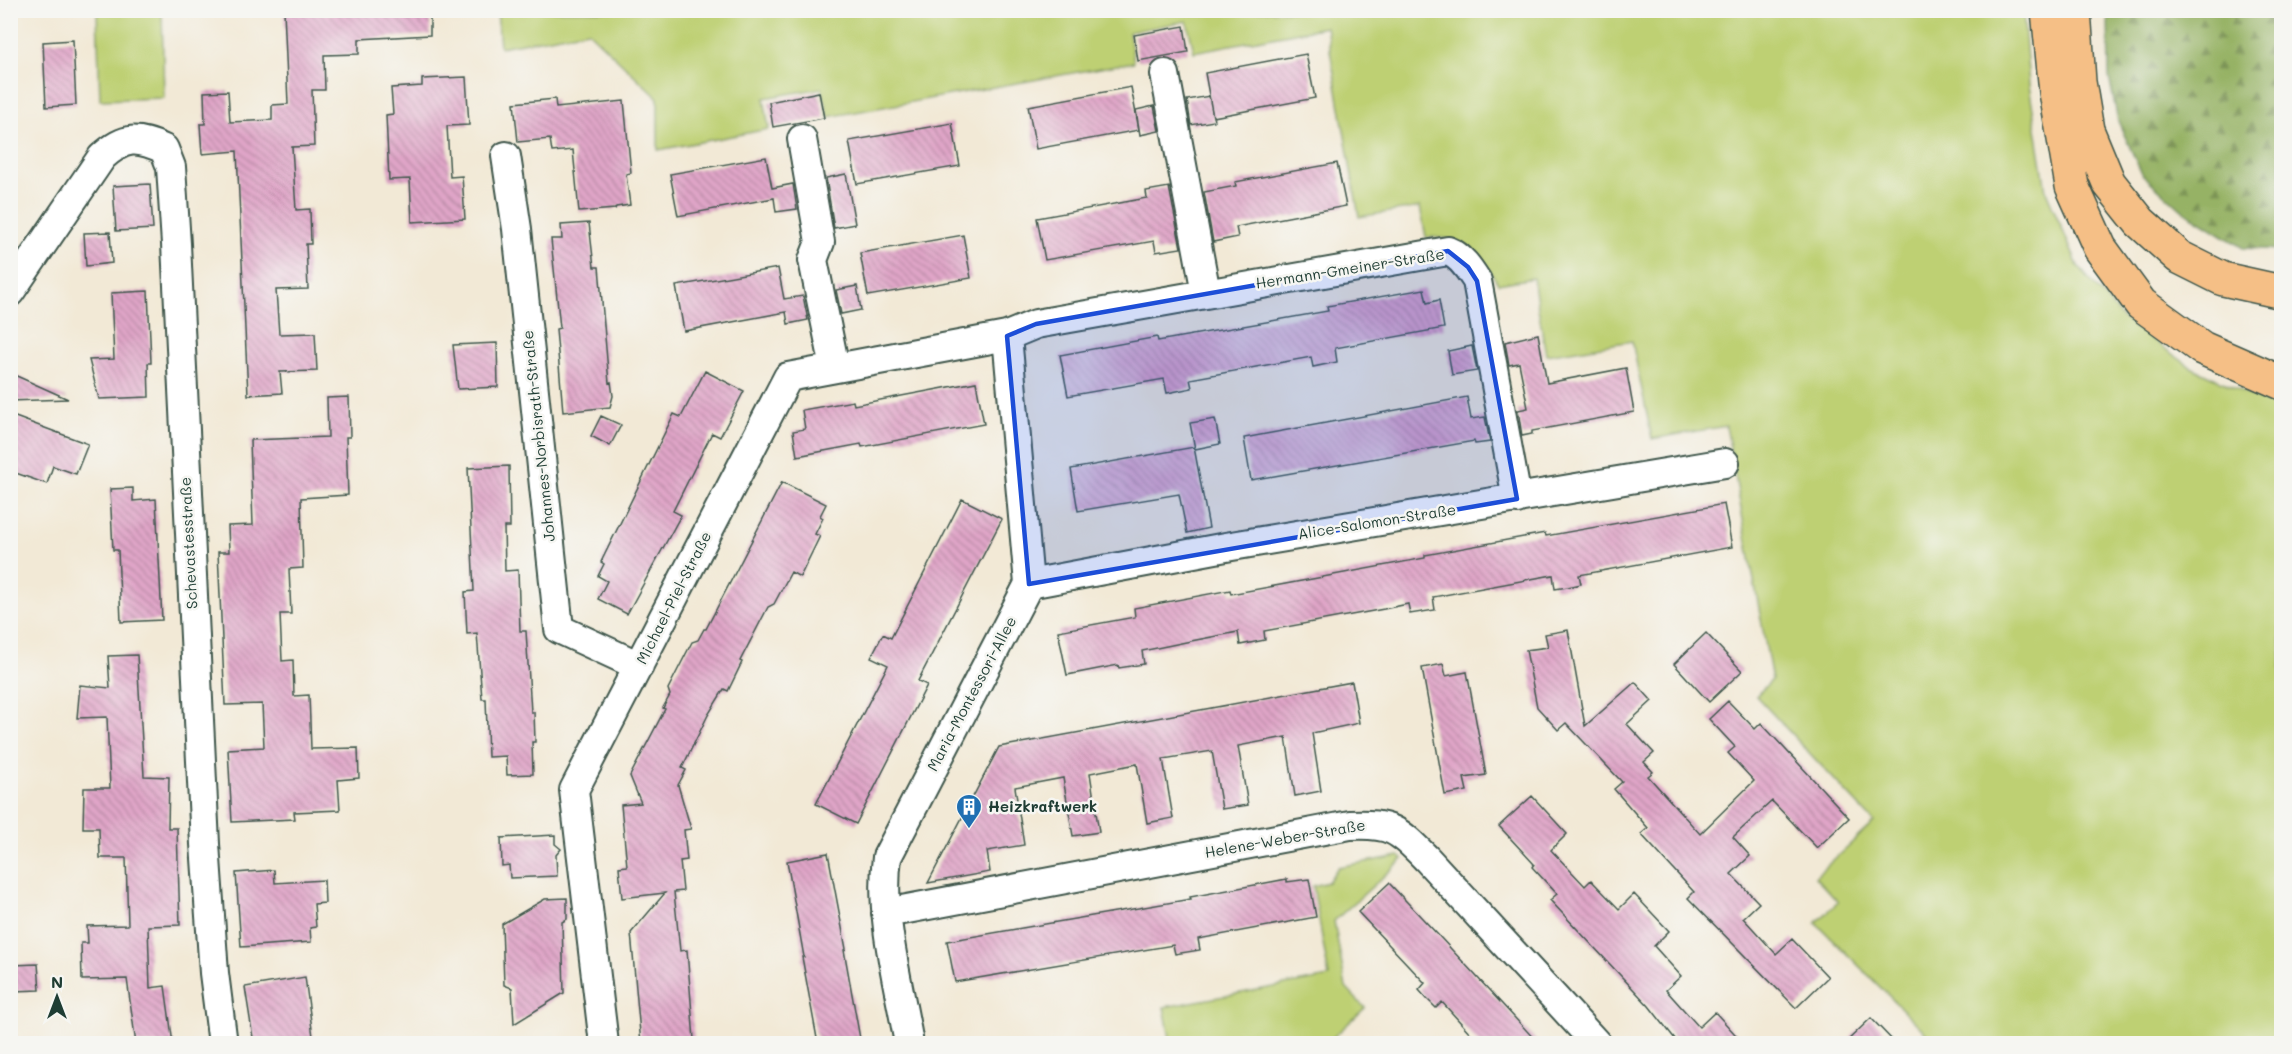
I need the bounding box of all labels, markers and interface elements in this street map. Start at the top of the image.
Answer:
street label: Hermann-Gmeiner-Straße [1254,243,1446,293]
street label: Johannes-Norbisrath-Straße [517,329,559,543]
street label: Schevastesstraße [175,476,201,610]
street label: Alice-Salomon-Straße [1296,499,1457,543]
street label: Michael-Piel-Straße [631,528,715,667]
street label: Maria-Montessori-Allee [922,613,1020,774]
building icon: Heizkraftwerk [954,792,984,830]
place label: Heizkraftwerk [988,796,1097,816]
street label: Helene-Weber-Straße [1203,814,1367,862]
north arrow [27,967,87,1027]
text: N [51,971,63,992]

